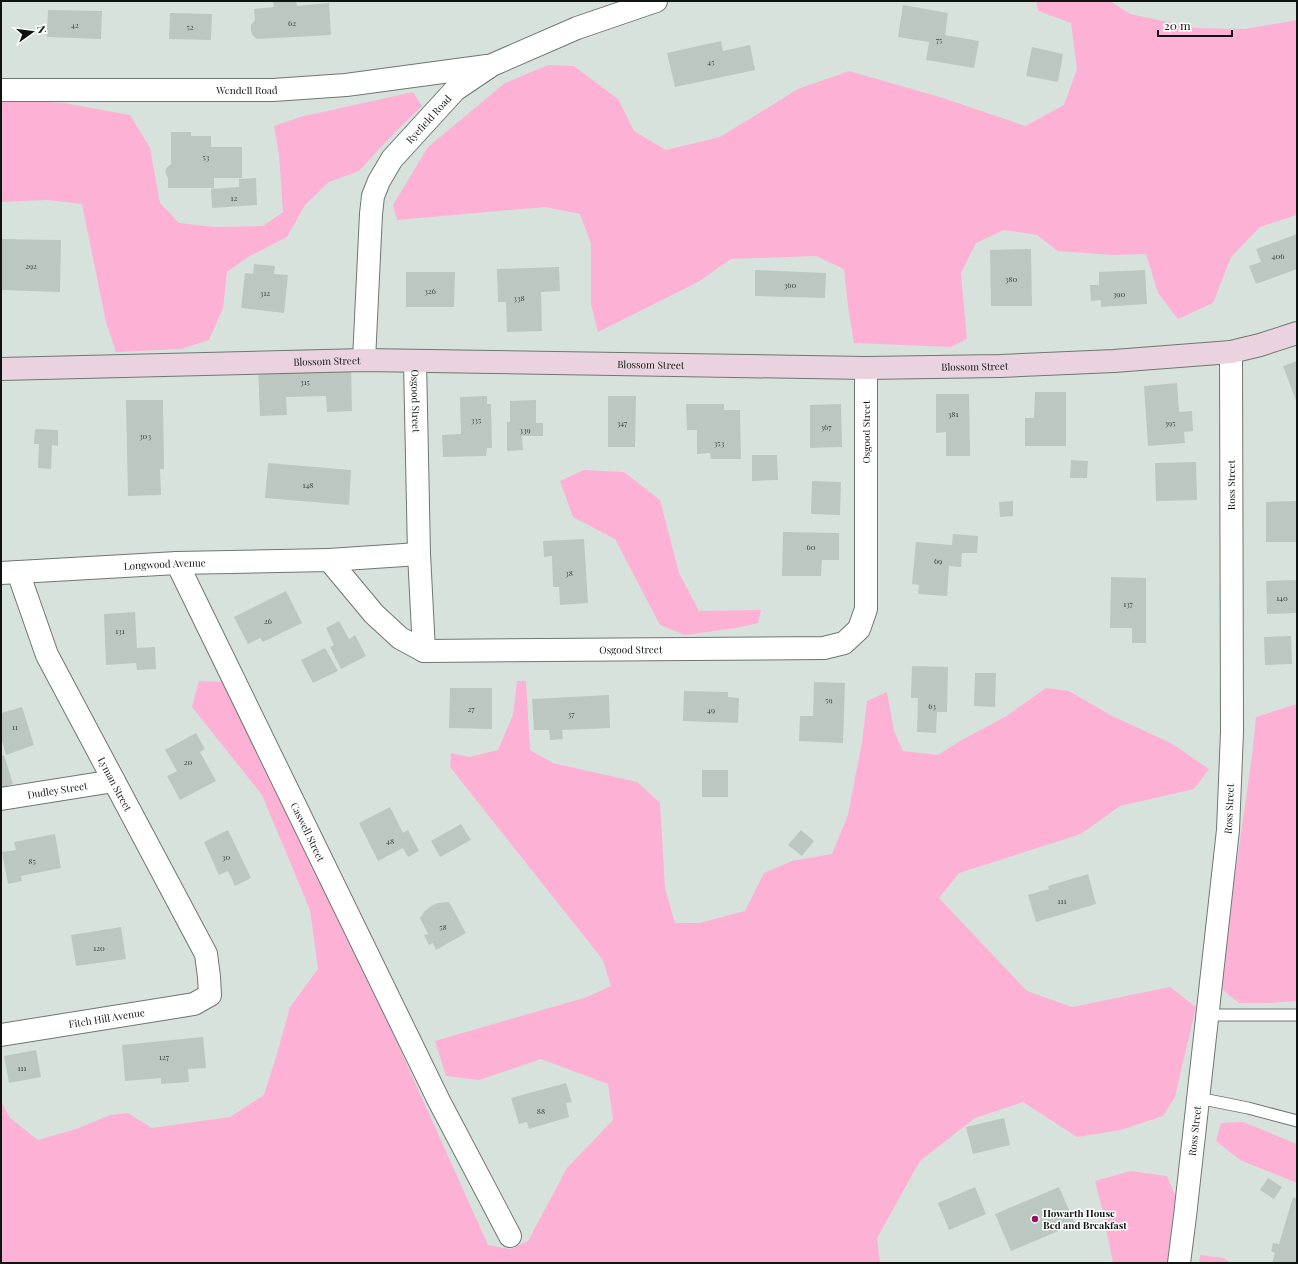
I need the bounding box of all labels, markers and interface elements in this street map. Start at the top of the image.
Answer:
north arrow [12,12,52,52]
scale bar [1158,12,1232,38]
house number: 62 [288,17,296,28]
text: 20 m [1164,17,1191,33]
house number: 42 [71,19,79,30]
house number: 52 [186,21,194,32]
text: N [34,24,50,35]
house number: 75 [936,34,942,45]
house number: 45 [707,56,715,67]
street label: Wendell Road [215,83,278,97]
street label: Ryefield Road [403,92,454,147]
house number: 53 [203,151,210,162]
house number: 12 [231,192,238,203]
house number: 406 [1272,250,1284,261]
house number: 292 [25,260,37,271]
house number: 380 [1005,273,1017,284]
house number: 360 [784,279,796,290]
house number: 326 [424,285,436,296]
house number: 312 [260,287,270,298]
house number: 390 [1113,288,1125,299]
house number: 338 [513,292,525,303]
street label: Blossom Street [293,353,361,369]
street label: Blossom Street [617,357,685,372]
street label: Blossom Street [941,359,1009,374]
street label: Osgood Street [408,369,423,433]
house number: 315 [300,376,310,387]
street label: Osgood Street [859,400,873,464]
house number: 381 [948,408,958,419]
house number: 335 [471,414,481,425]
house number: 347 [617,417,628,428]
house number: 395 [1165,417,1176,428]
house number: 367 [821,421,832,432]
house number: 339 [519,424,531,435]
house number: 303 [139,430,151,441]
house number: 353 [714,437,725,448]
street label: Ross Street [1224,459,1238,510]
house number: 148 [302,479,314,490]
house number: 60 [807,541,816,552]
street label: Longwood Avenue [123,555,206,573]
house number: 69 [934,555,942,566]
house number: 38 [565,567,573,578]
house number: 140 [1276,592,1288,603]
house number: 137 [1123,598,1134,609]
house number: 26 [264,615,272,626]
house number: 131 [115,625,125,636]
street label: Osgood Street [599,642,663,657]
house number: 59 [825,694,833,705]
house number: 63 [928,700,936,711]
house number: 27 [467,703,475,714]
house number: 49 [707,704,715,715]
house number: 37 [568,708,575,719]
house number: 11 [12,721,18,732]
street label: Lyman Street [95,754,135,814]
house number: 20 [184,756,193,767]
street label: Dudley Street [26,778,89,802]
street label: Ross Street [1221,783,1237,835]
street label: Caswell Street [288,800,328,864]
house number: 48 [386,835,394,846]
house number: 30 [222,851,230,862]
house number: 85 [28,855,36,866]
house number: 111 [1058,895,1066,906]
house number: 58 [439,921,447,932]
house number: 120 [93,942,105,953]
street label: Fitch Hill Avenue [68,1005,146,1031]
house number: 127 [159,1051,170,1062]
house number: 111 [18,1062,26,1073]
house number: 88 [537,1105,545,1116]
street label: Ross Street [1185,1105,1204,1157]
place label: Howarth House Bed and Breakfast [1043,1206,1127,1232]
marker: Howarth House Bed and Breakfast [1030,1214,1040,1224]

